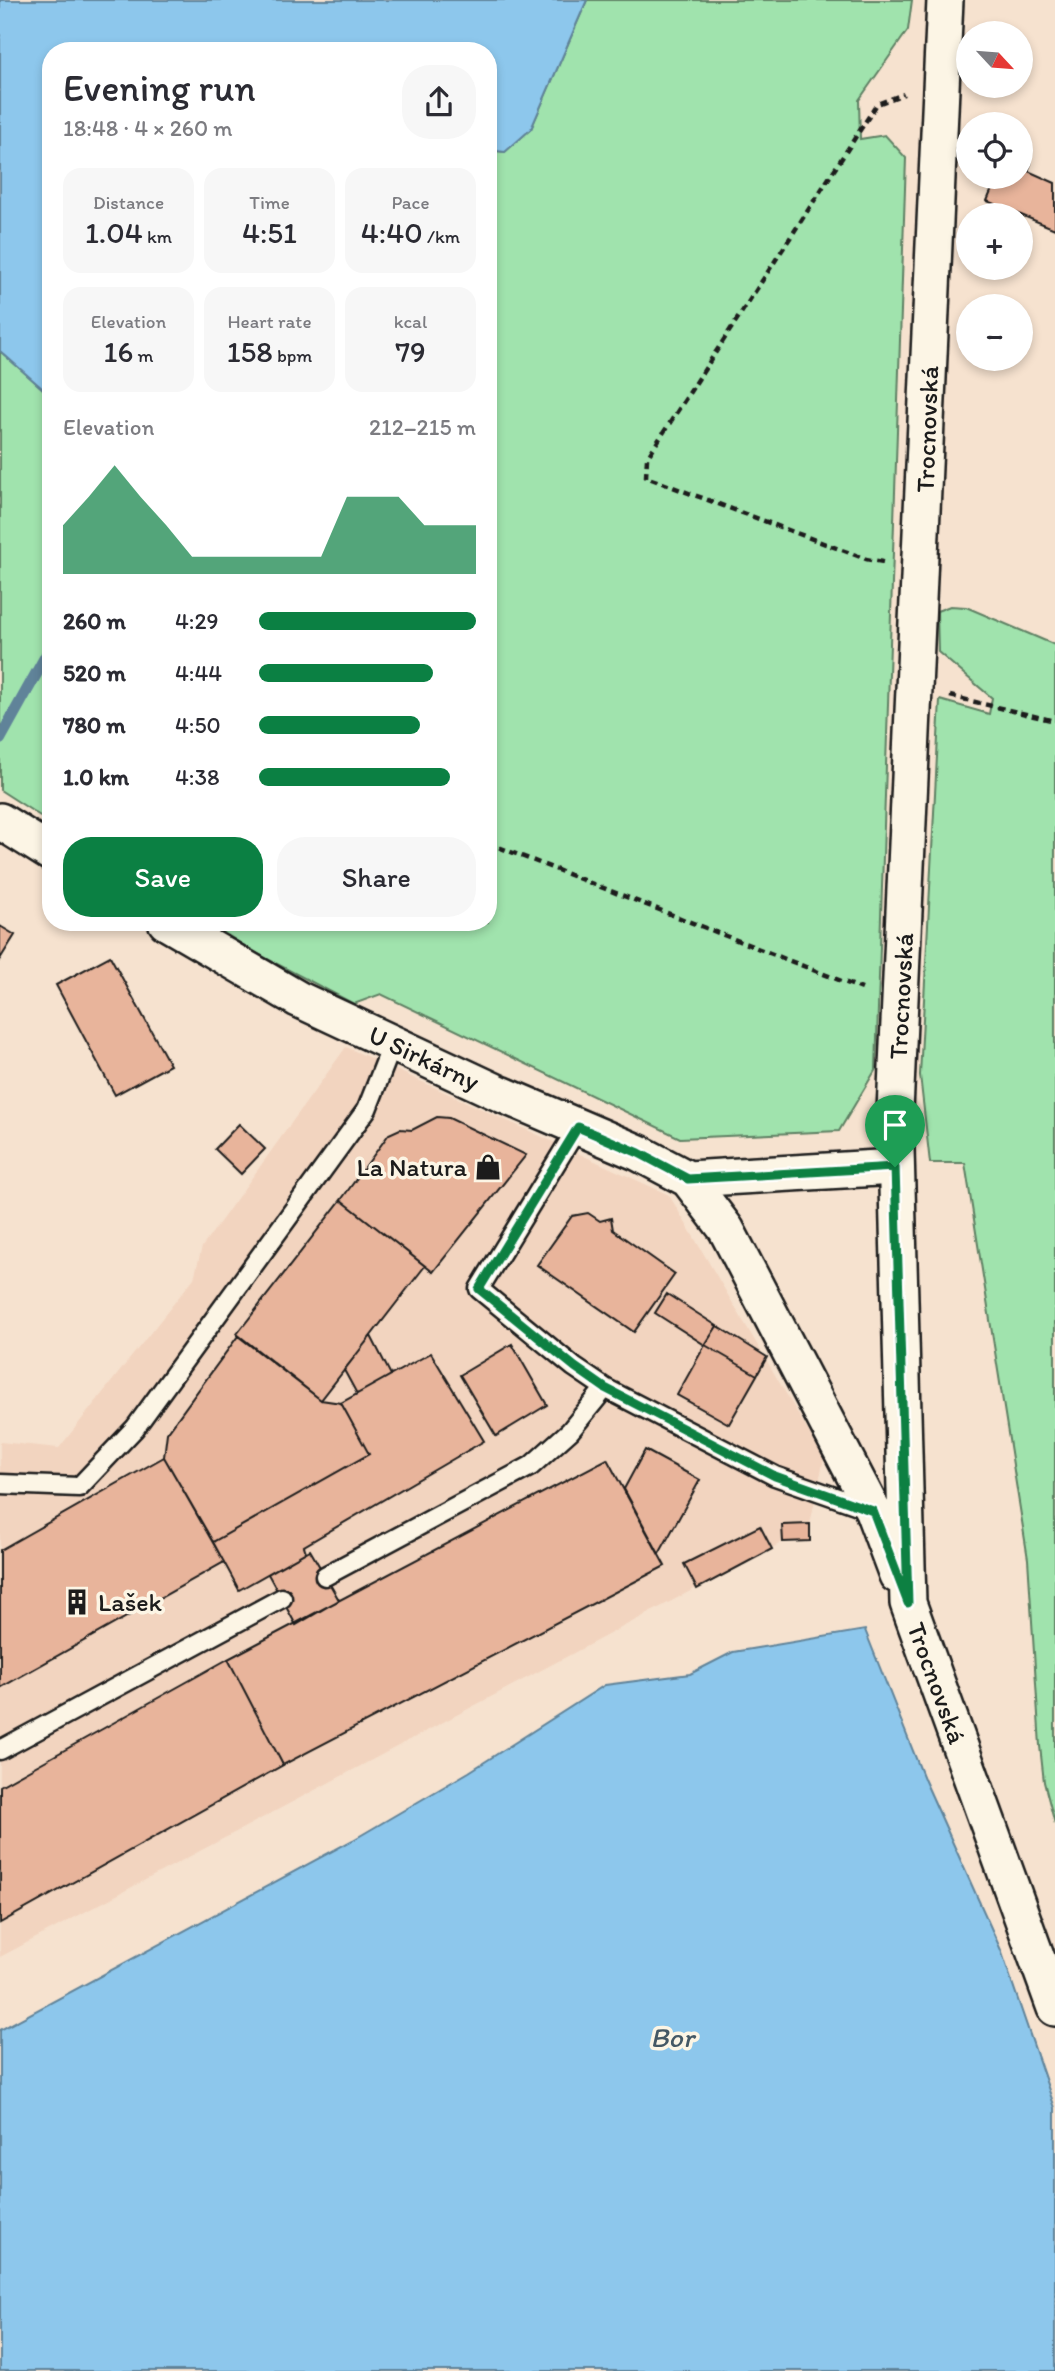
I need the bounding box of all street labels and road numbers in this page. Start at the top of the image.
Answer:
street label: Trocnovská [909,365,945,493]
street label: Trocnovská [882,931,920,1060]
street label: U Sirkárny [363,1018,485,1098]
street label: Trocnovská [900,1618,974,1748]

